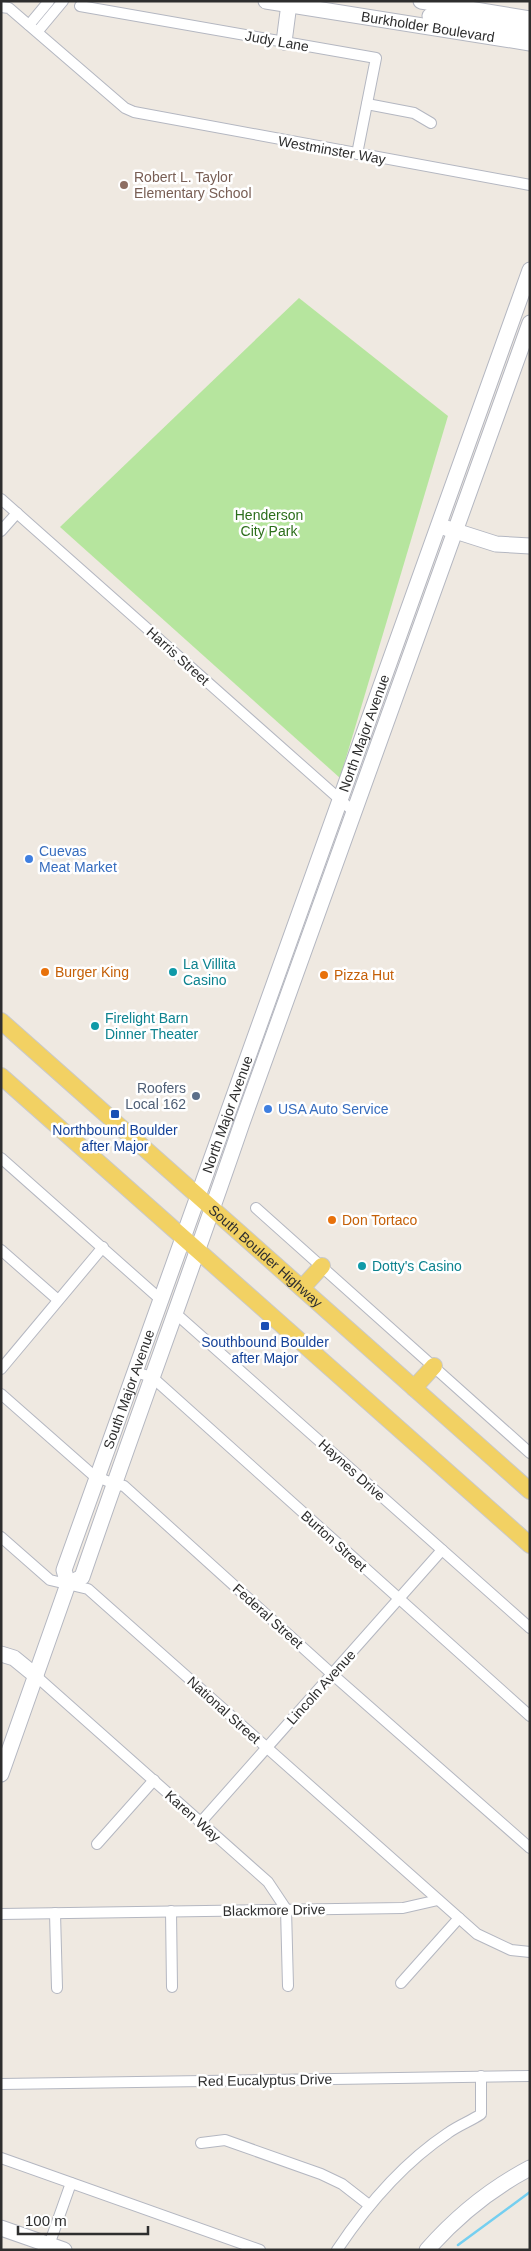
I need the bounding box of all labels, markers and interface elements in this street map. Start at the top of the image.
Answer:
street label: Burkholder Boulevard [360,8,496,45]
street label: Judy Lane [244,28,310,55]
street label: Westminster Way [277,133,387,167]
place label: Robert L. Taylor Elementary School [134,169,252,201]
marker: Robert L. Taylor Elementary School [118,179,130,191]
park label: Henderson City Park [235,507,303,539]
street label: Harris Street [143,624,213,688]
street label: North Major Avenue [336,672,392,794]
place label: Cuevas Meat Market [39,843,117,875]
marker: Cuevas Meat Market [23,853,35,865]
place label: La Villita Casino [183,956,236,988]
place label: Burger King [55,964,129,980]
marker: Burger King [39,966,51,978]
marker: La Villita Casino [167,966,179,978]
place label: Pizza Hut [334,967,394,983]
marker: Pizza Hut [318,969,330,981]
place label: Firelight Barn Dinner Theater [105,1010,198,1042]
marker: Firelight Barn Dinner Theater [89,1020,101,1032]
street label: North Major Avenue [199,1053,256,1175]
place label: Roofers Local 162 [125,1080,186,1112]
marker: Roofers Local 162 [190,1090,202,1102]
place label: USA Auto Service [278,1101,389,1117]
marker: USA Auto Service [262,1103,274,1115]
marker: Northbound Boulder after Major [109,1108,121,1120]
place label: Northbound Boulder after Major [52,1122,178,1154]
street label: South Boulder Highway [206,1201,326,1311]
place label: Don Tortaco [342,1212,417,1228]
marker: Don Tortaco [326,1214,338,1226]
place label: Dotty's Casino [372,1258,462,1274]
marker: Dotty's Casino [356,1260,368,1272]
marker: Southbound Boulder after Major [259,1320,271,1332]
street label: South Major Avenue [100,1327,158,1451]
place label: Southbound Boulder after Major [201,1334,329,1366]
street label: Haynes Drive [315,1436,389,1504]
street label: Burton Street [298,1507,370,1575]
street label: Federal Street [230,1580,306,1652]
street label: Lincoln Avenue [283,1646,359,1728]
street label: National Street [184,1673,264,1747]
street label: Karen Way [162,1787,224,1845]
street label: Blackmore Drive [223,1901,326,1919]
street label: Red Eucalyptus Drive [198,2071,333,2089]
scale bar [18,2204,148,2236]
text: 100 m [25,2212,67,2229]

